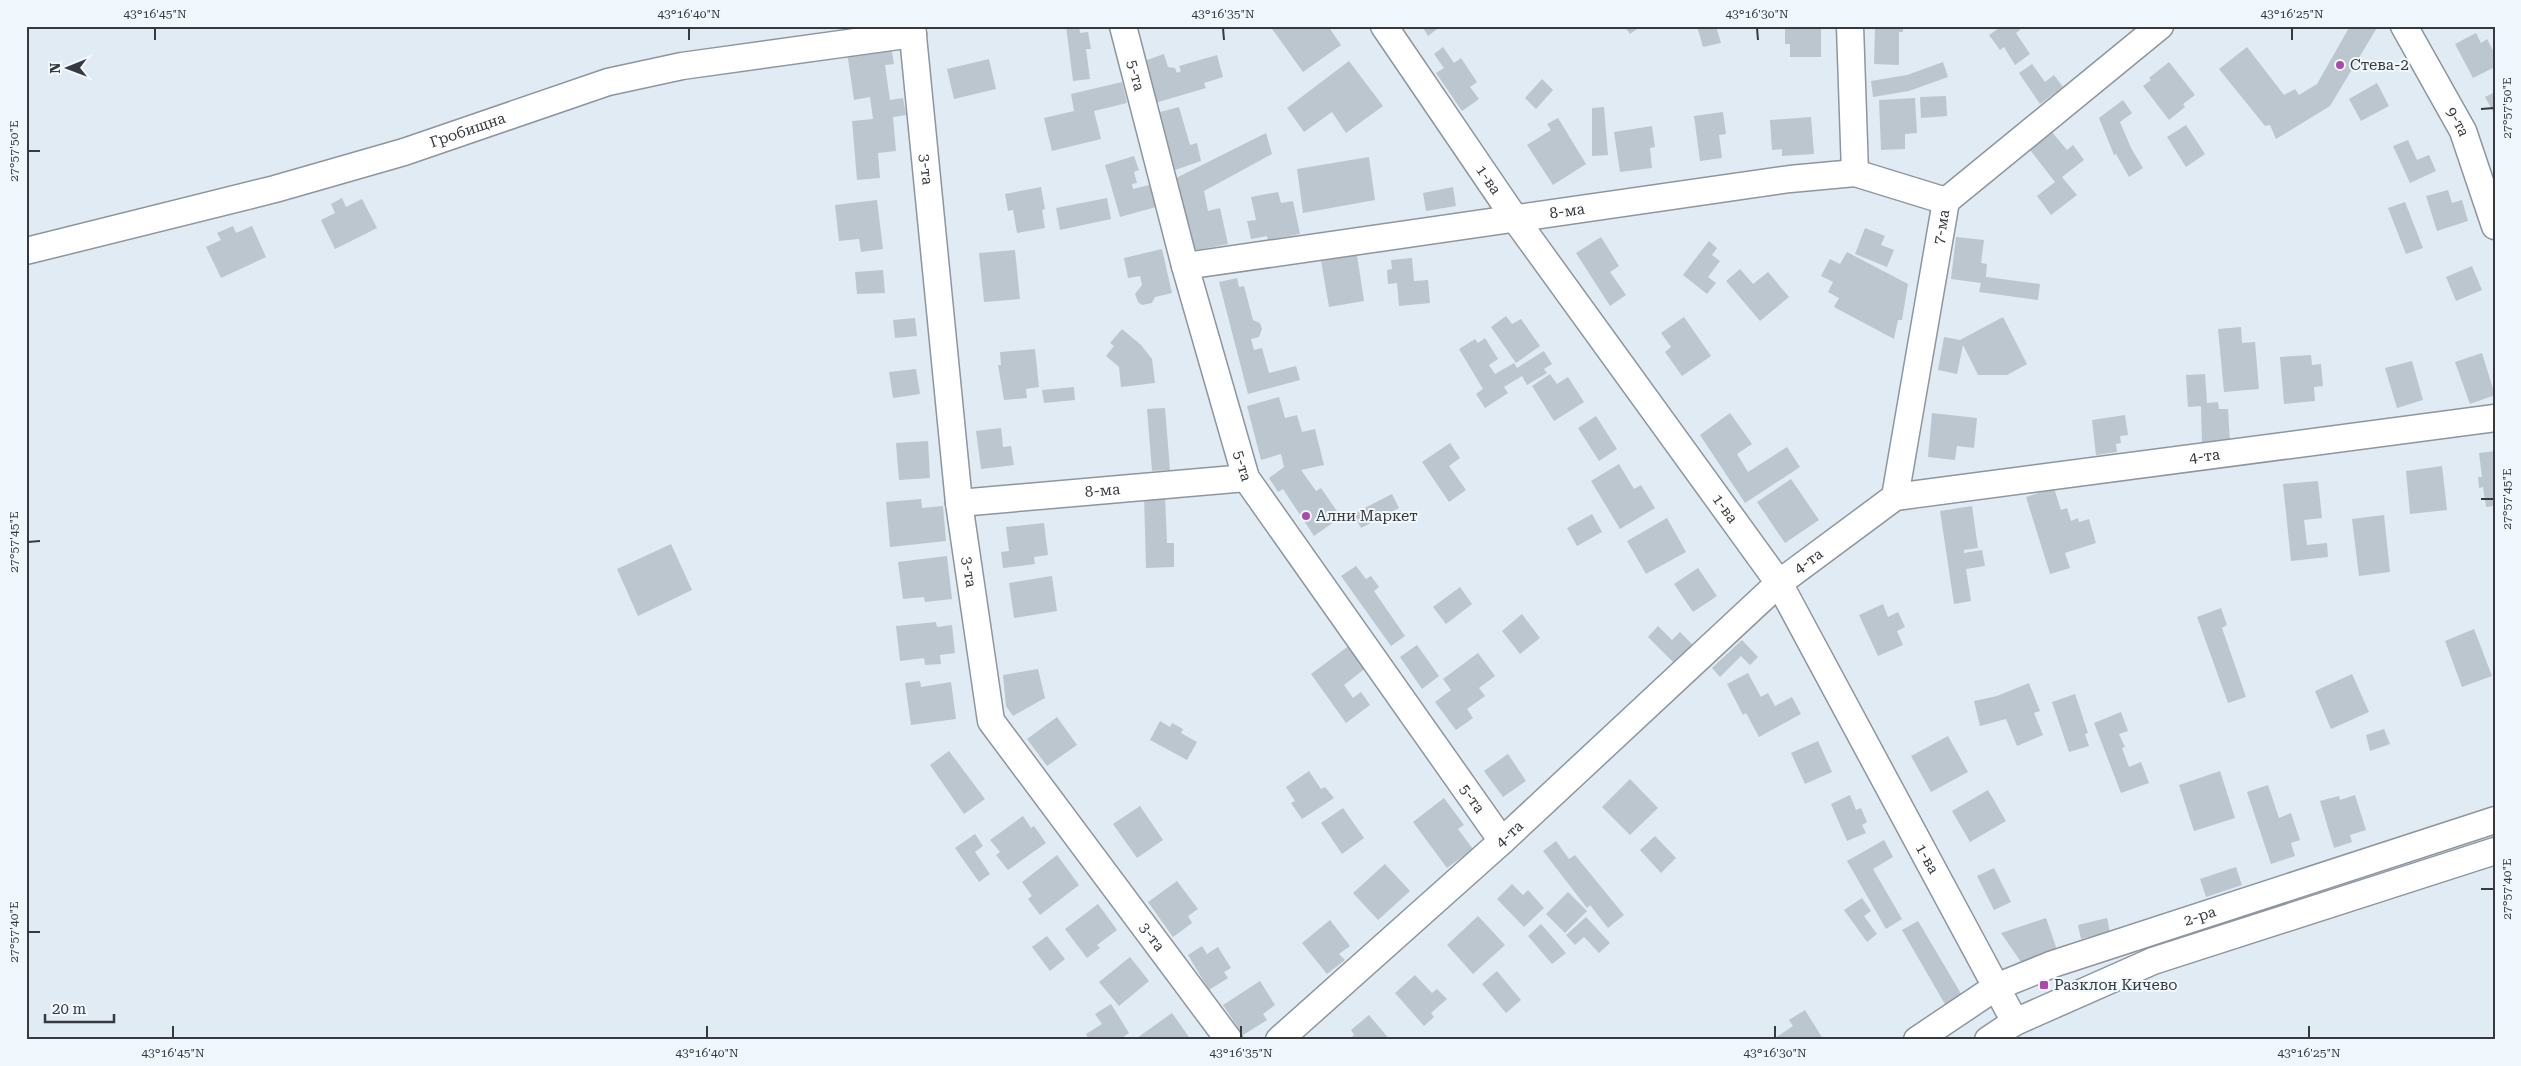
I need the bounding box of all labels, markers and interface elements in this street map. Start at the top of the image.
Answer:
text: 43°16'45"N [123,7,187,21]
text: 43°16'40"N [657,7,721,21]
text: 43°16'35"N [1191,7,1255,21]
text: 43°16'30"N [1725,7,1789,21]
text: 43°16'25"N [2260,7,2324,21]
north arrow [42,42,92,92]
place label: Стева-2 [2350,56,2409,74]
street label: 5-та [1123,58,1148,93]
marker: Стева-2 [2334,59,2346,71]
text: N [47,62,63,74]
text: 27°57'50"E [2500,77,2514,139]
street label: 9-та [2442,104,2473,139]
street label: Гробищна [427,109,508,151]
text: 27°57'50"E [7,120,21,182]
street label: 3-та [916,153,937,186]
street label: 1-ва [1472,162,1505,198]
street label: 8-ма [1548,200,1586,222]
street label: 7-ма [1930,208,1953,246]
street label: 4-та [2188,445,2221,467]
street label: 5-та [1230,448,1256,484]
text: 27°57'45"E [2500,468,2514,530]
street label: 8-ма [1084,480,1121,501]
street label: 1-ва [1709,490,1742,527]
place label: Ални Маркет [1316,507,1418,525]
marker: Ални Маркет [1300,510,1312,522]
text: 27°57'45"E [7,511,21,573]
street label: 4-та [1790,545,1826,578]
street label: 3-та [958,555,980,589]
street label: 5-та [1456,781,1489,817]
street label: 4-та [1492,817,1527,851]
street label: 1-ва [1912,841,1943,877]
text: 27°57'40"E [2500,858,2514,920]
text: 27°57'40"E [7,901,21,963]
street label: 2-ра [2181,903,2218,930]
street label: 3-та [1135,919,1169,955]
place label: Разклон Кичево [2054,976,2177,994]
marker: Разклон Кичево [2038,979,2050,991]
scale bar [45,991,114,1023]
text: 20 m [52,1000,87,1018]
text: 43°16'45"N [141,1046,205,1060]
text: 43°16'40"N [675,1046,739,1060]
text: 43°16'35"N [1209,1046,1273,1060]
text: 43°16'30"N [1743,1046,1807,1060]
text: 43°16'25"N [2277,1046,2341,1060]

